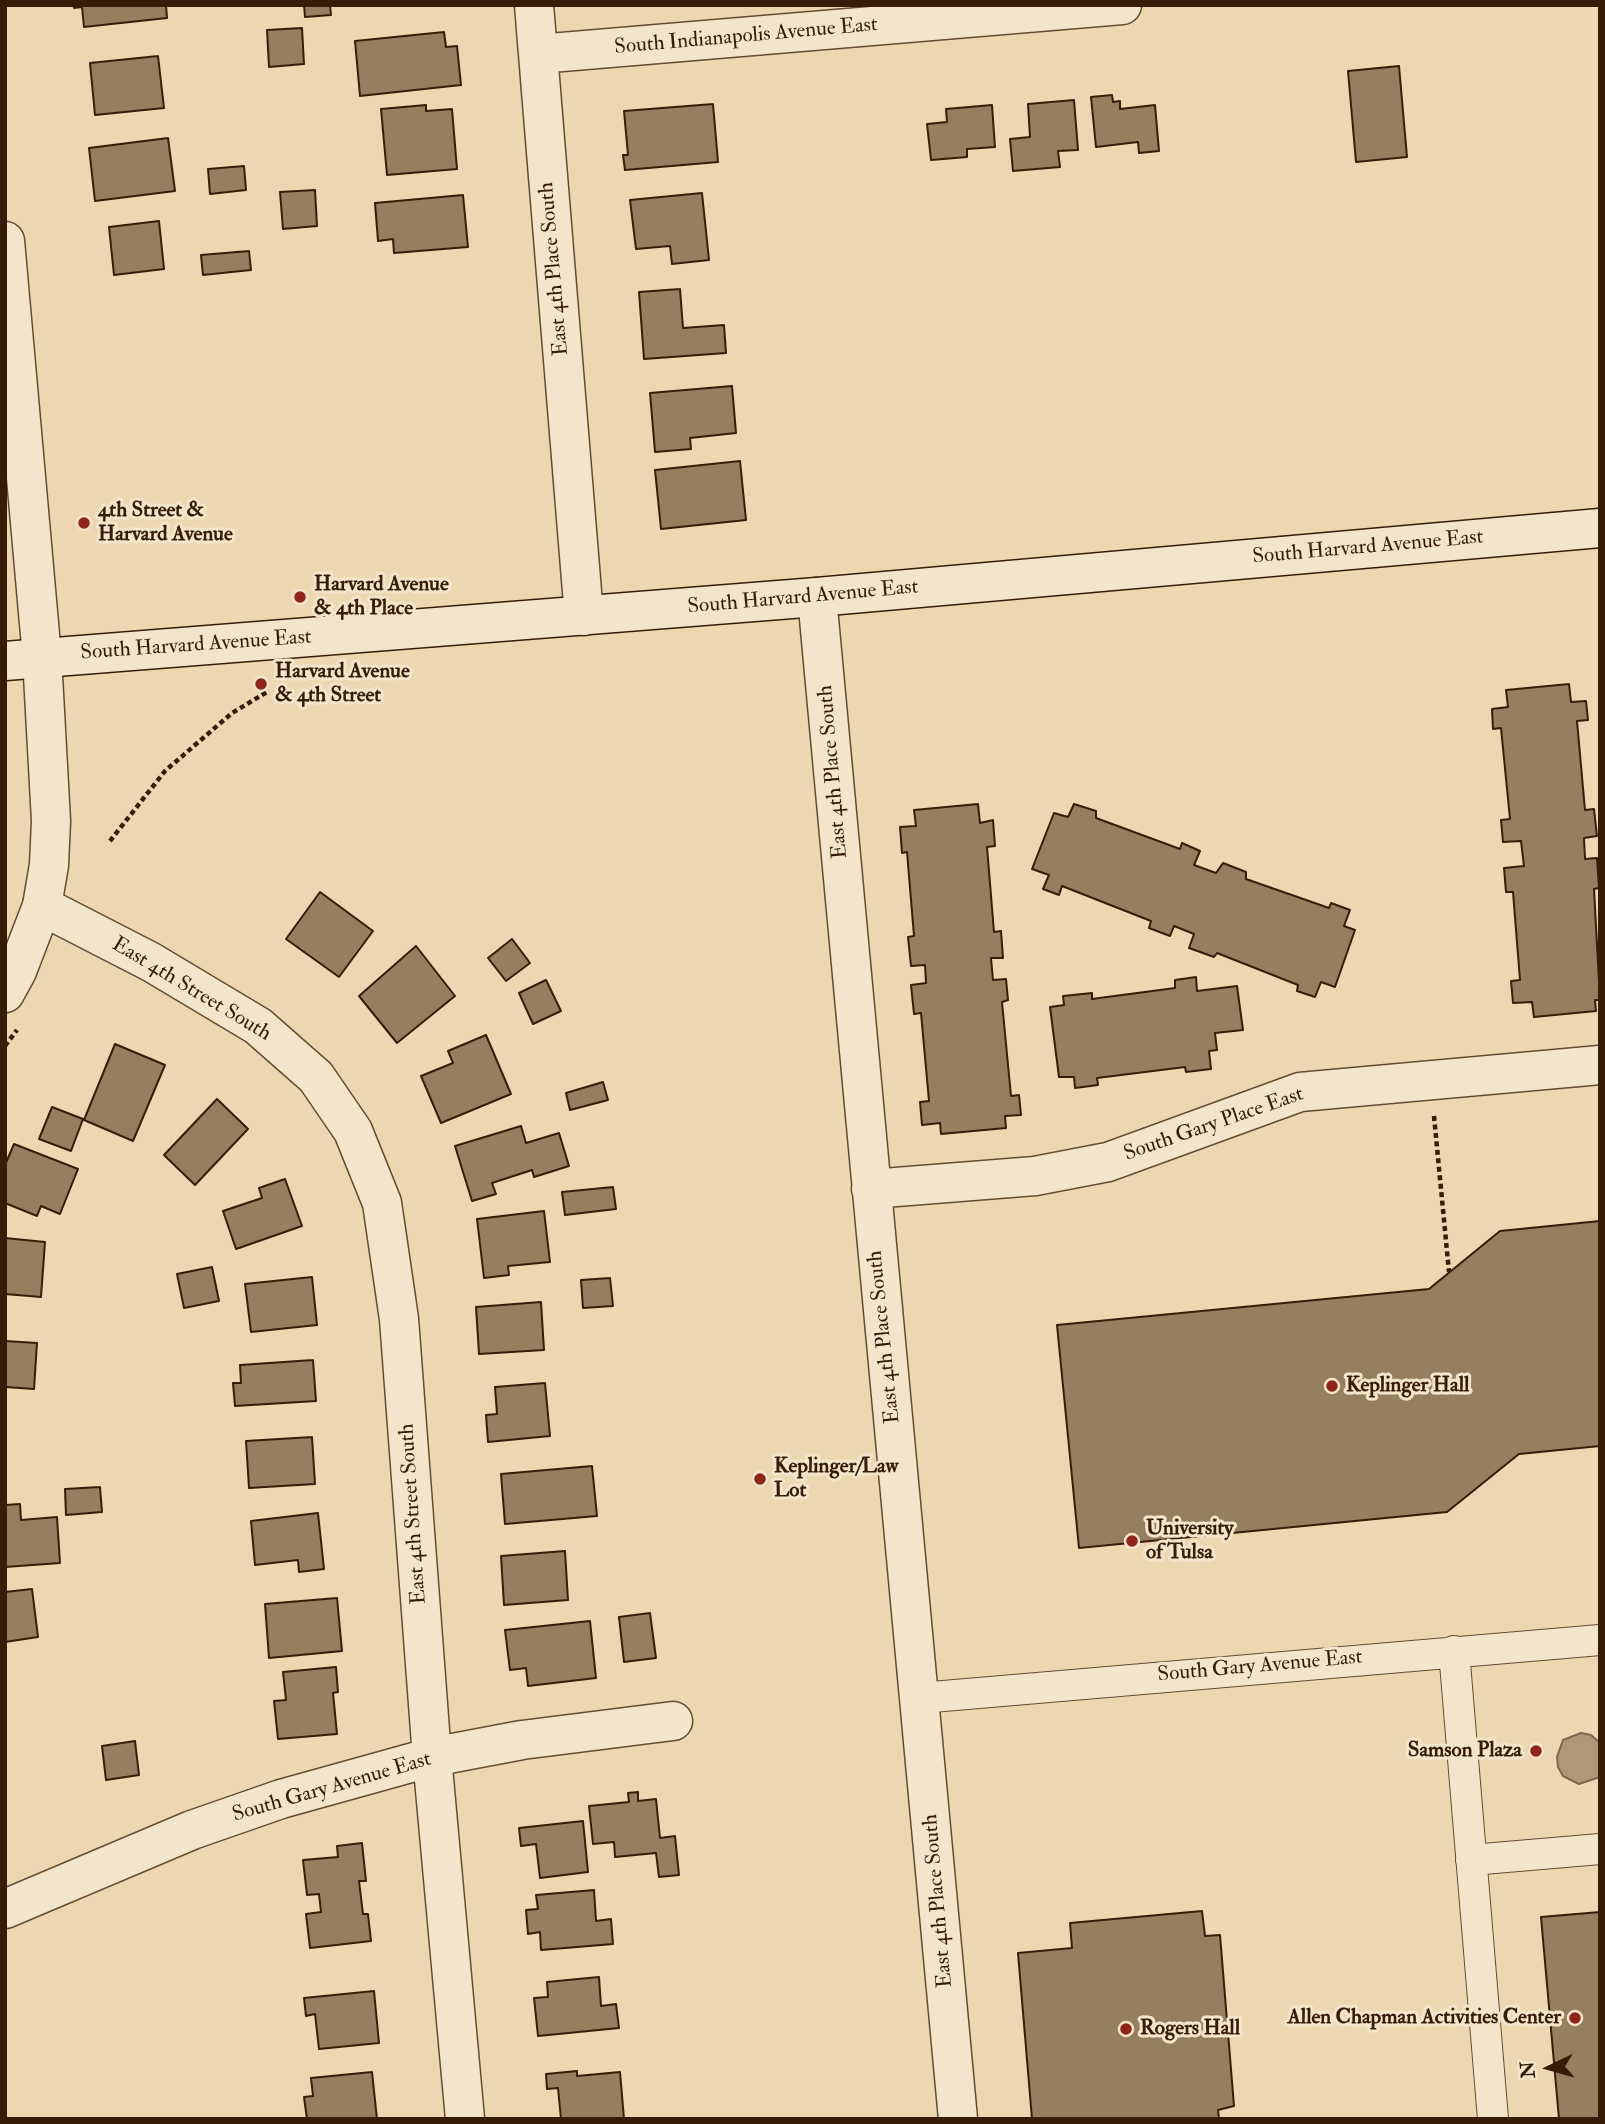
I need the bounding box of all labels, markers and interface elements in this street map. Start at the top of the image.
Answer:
street label: South Indianapolis Avenue East [613,13,879,61]
street label: East 4th Place South [535,181,575,357]
place label: 4th Street & Harvard Avenue [98,498,233,548]
marker: 4th Street & Harvard Avenue [76,515,92,531]
street label: South Harvard Avenue East [1251,525,1485,571]
place label: Harvard Avenue & 4th Place [314,572,449,622]
street label: South Harvard Avenue East [686,575,920,621]
marker: Harvard Avenue & 4th Place [292,589,308,605]
street label: South Harvard Avenue East [80,625,312,667]
place label: Harvard Avenue & 4th Street [275,659,410,709]
marker: Harvard Avenue & 4th Street [253,676,269,692]
street label: East 4th Place South [814,684,854,860]
street label: East 4th Street South [107,933,275,1047]
street label: South Gary Place East [1121,1082,1307,1168]
street label: East 4th Place South [863,1249,907,1425]
place label: Keplinger Hall [1346,1373,1469,1399]
marker: Keplinger Hall [1324,1378,1340,1394]
street label: East 4th Street South [395,1423,433,1605]
place label: Keplinger/Law Lot [774,1454,898,1504]
marker: Keplinger/Law Lot [752,1471,768,1487]
place label: University of Tulsa [1146,1516,1234,1566]
marker: University of Tulsa [1124,1533,1140,1549]
street label: South Gary Avenue East [1157,1645,1363,1689]
place label: Samson Plaza [1408,1738,1522,1764]
marker: Samson Plaza [1528,1743,1544,1759]
street label: South Gary Avenue East [230,1748,434,1828]
street label: East 4th Place South [919,1813,959,1989]
place label: Allen Chapman Activities Center [1288,2005,1561,2031]
marker: Allen Chapman Activities Center [1567,2010,1583,2026]
place label: Rogers Hall [1140,2016,1240,2042]
marker: Rogers Hall [1118,2021,1134,2037]
north arrow [1514,2033,1584,2103]
text: N [1515,2060,1541,2079]

